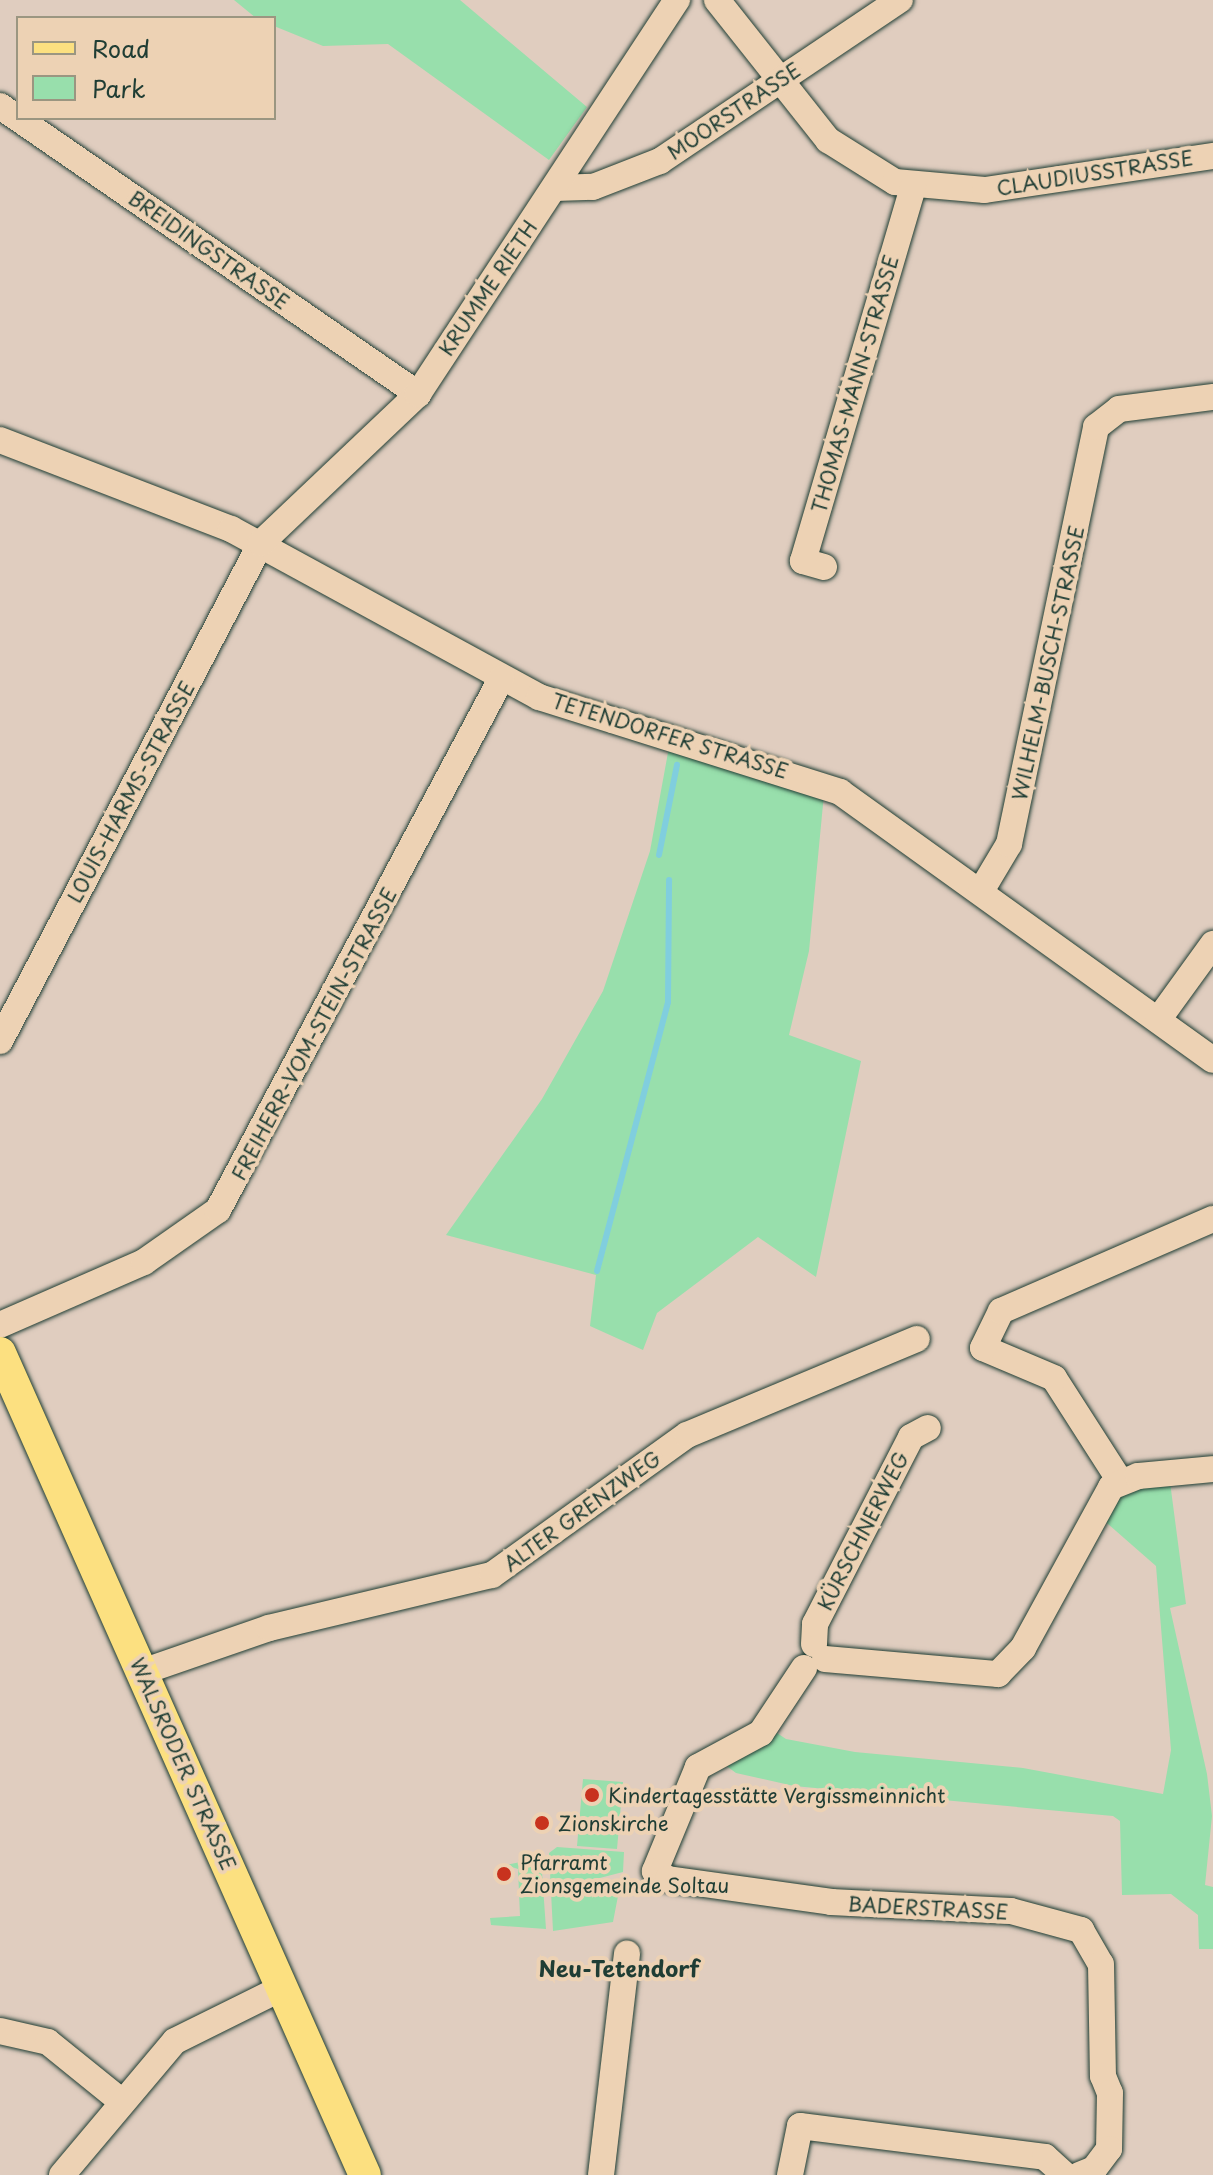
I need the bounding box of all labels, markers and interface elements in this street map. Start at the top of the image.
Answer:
legend [16,16,276,120]
text: Road [92,30,150,66]
street label: MOORSTRASSE [663,58,805,164]
text: Park [92,70,146,106]
street label: CLAUDIUSSTRASSE [995,146,1195,200]
street label: BREIDINGSTRASSE [124,186,294,314]
street label: KRUMME RIETH [433,215,543,361]
street label: THOMAS-MANN-STRASSE [807,252,903,516]
street label: WILHELM-BUSCH-STRASSE [1007,523,1089,803]
street label: LOUIS-HARMS-STRASSE [62,677,200,907]
street label: TETENDORFER STRASSE [549,689,791,783]
street label: FREIHERR-VOM-STEIN-STRASSE [226,884,402,1184]
street label: ALTER GRENZWEG [497,1445,667,1577]
street label: KÜRSCHNERWEG [813,1448,913,1614]
street label: WALSRODER STRASSE [125,1654,241,1874]
place label: Kindertagesstätte Vergissmeinnicht [608,1783,948,1807]
marker: Kindertagesstätte Vergissmeinnicht [583,1786,601,1804]
place label: Zionskirche [558,1811,669,1835]
marker: Zionskirche [533,1814,551,1832]
place label: Pfarramt Zionsgemeinde Soltau [520,1850,729,1897]
marker: Pfarramt Zionsgemeinde Soltau [495,1865,513,1883]
street label: BADERSTRASSE [847,1892,1009,1924]
district label: Neu-Tetendorf [538,1955,700,1981]

